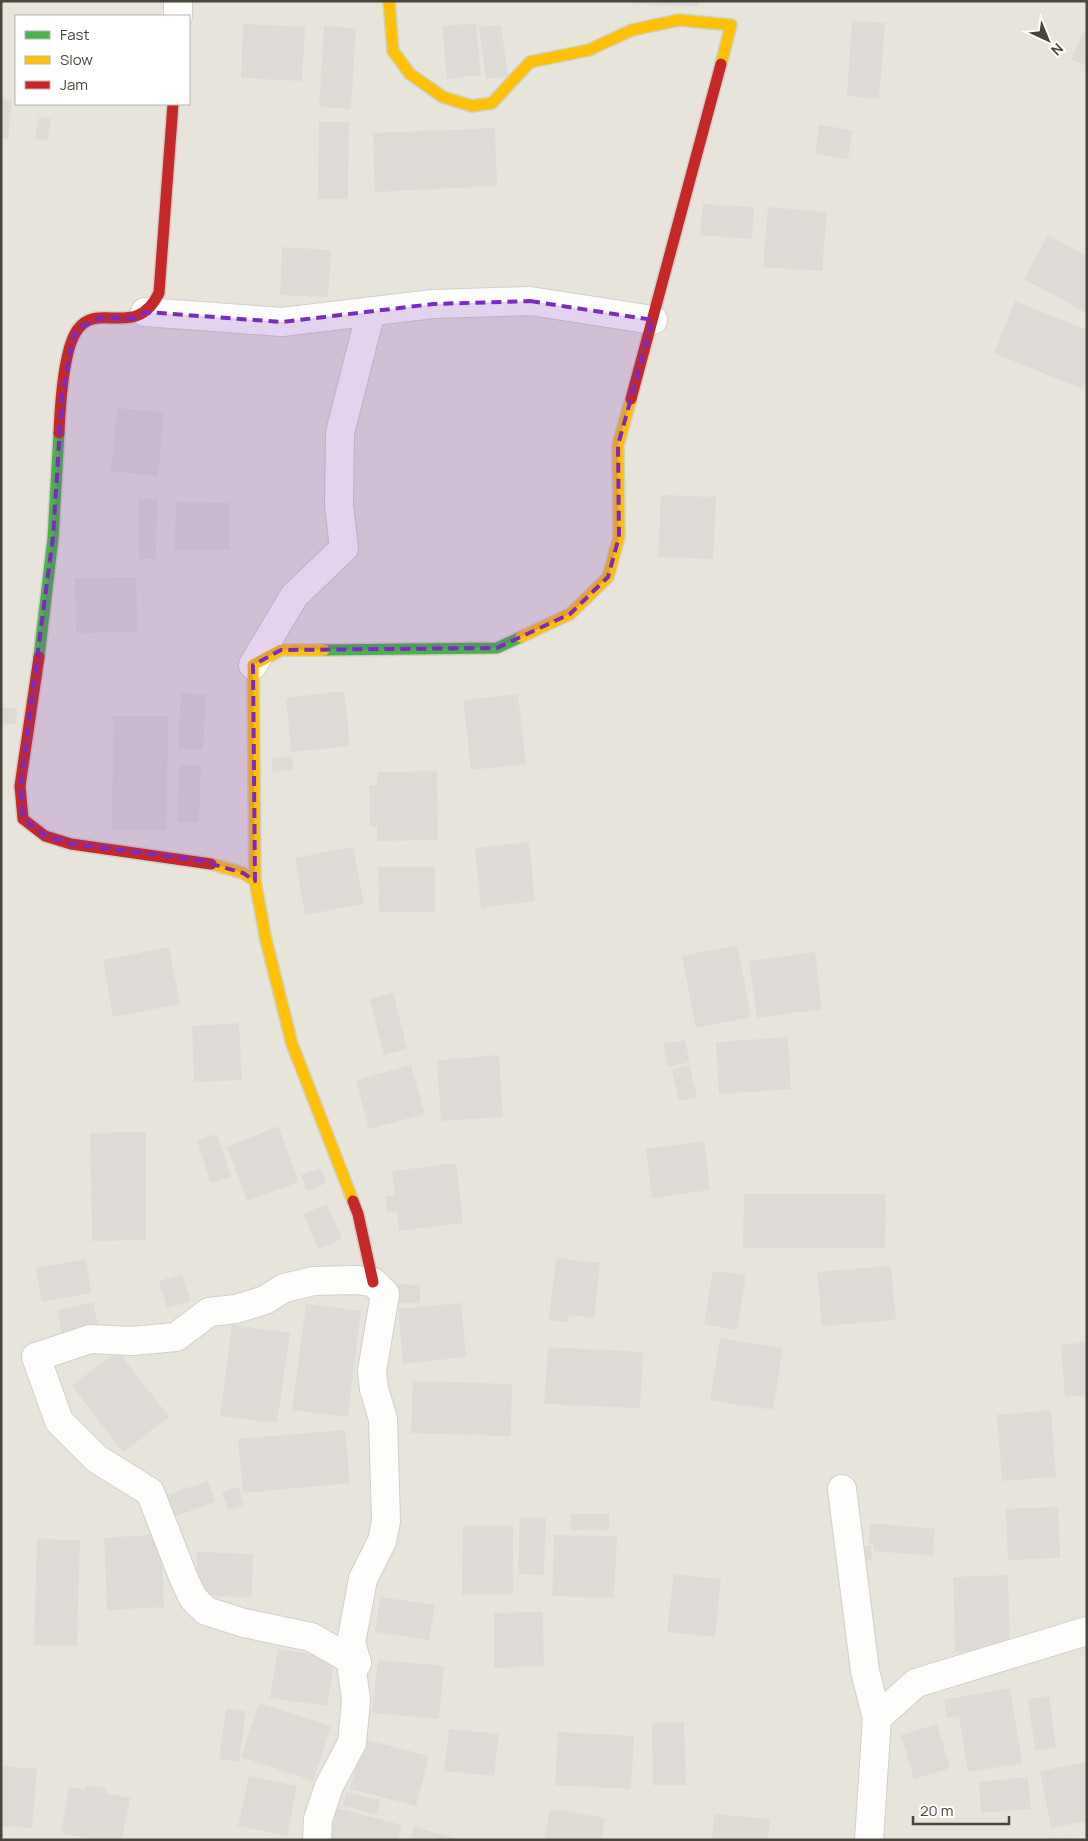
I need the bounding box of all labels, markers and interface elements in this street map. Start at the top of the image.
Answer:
legend [15,15,190,105]
north arrow [1023,15,1073,65]
text: Fast [60,24,89,45]
text: N [1047,39,1068,60]
text: Slow [60,49,93,70]
text: Jam [60,74,88,95]
scale bar [913,1794,1009,1826]
text: 20 m [920,1800,953,1821]

